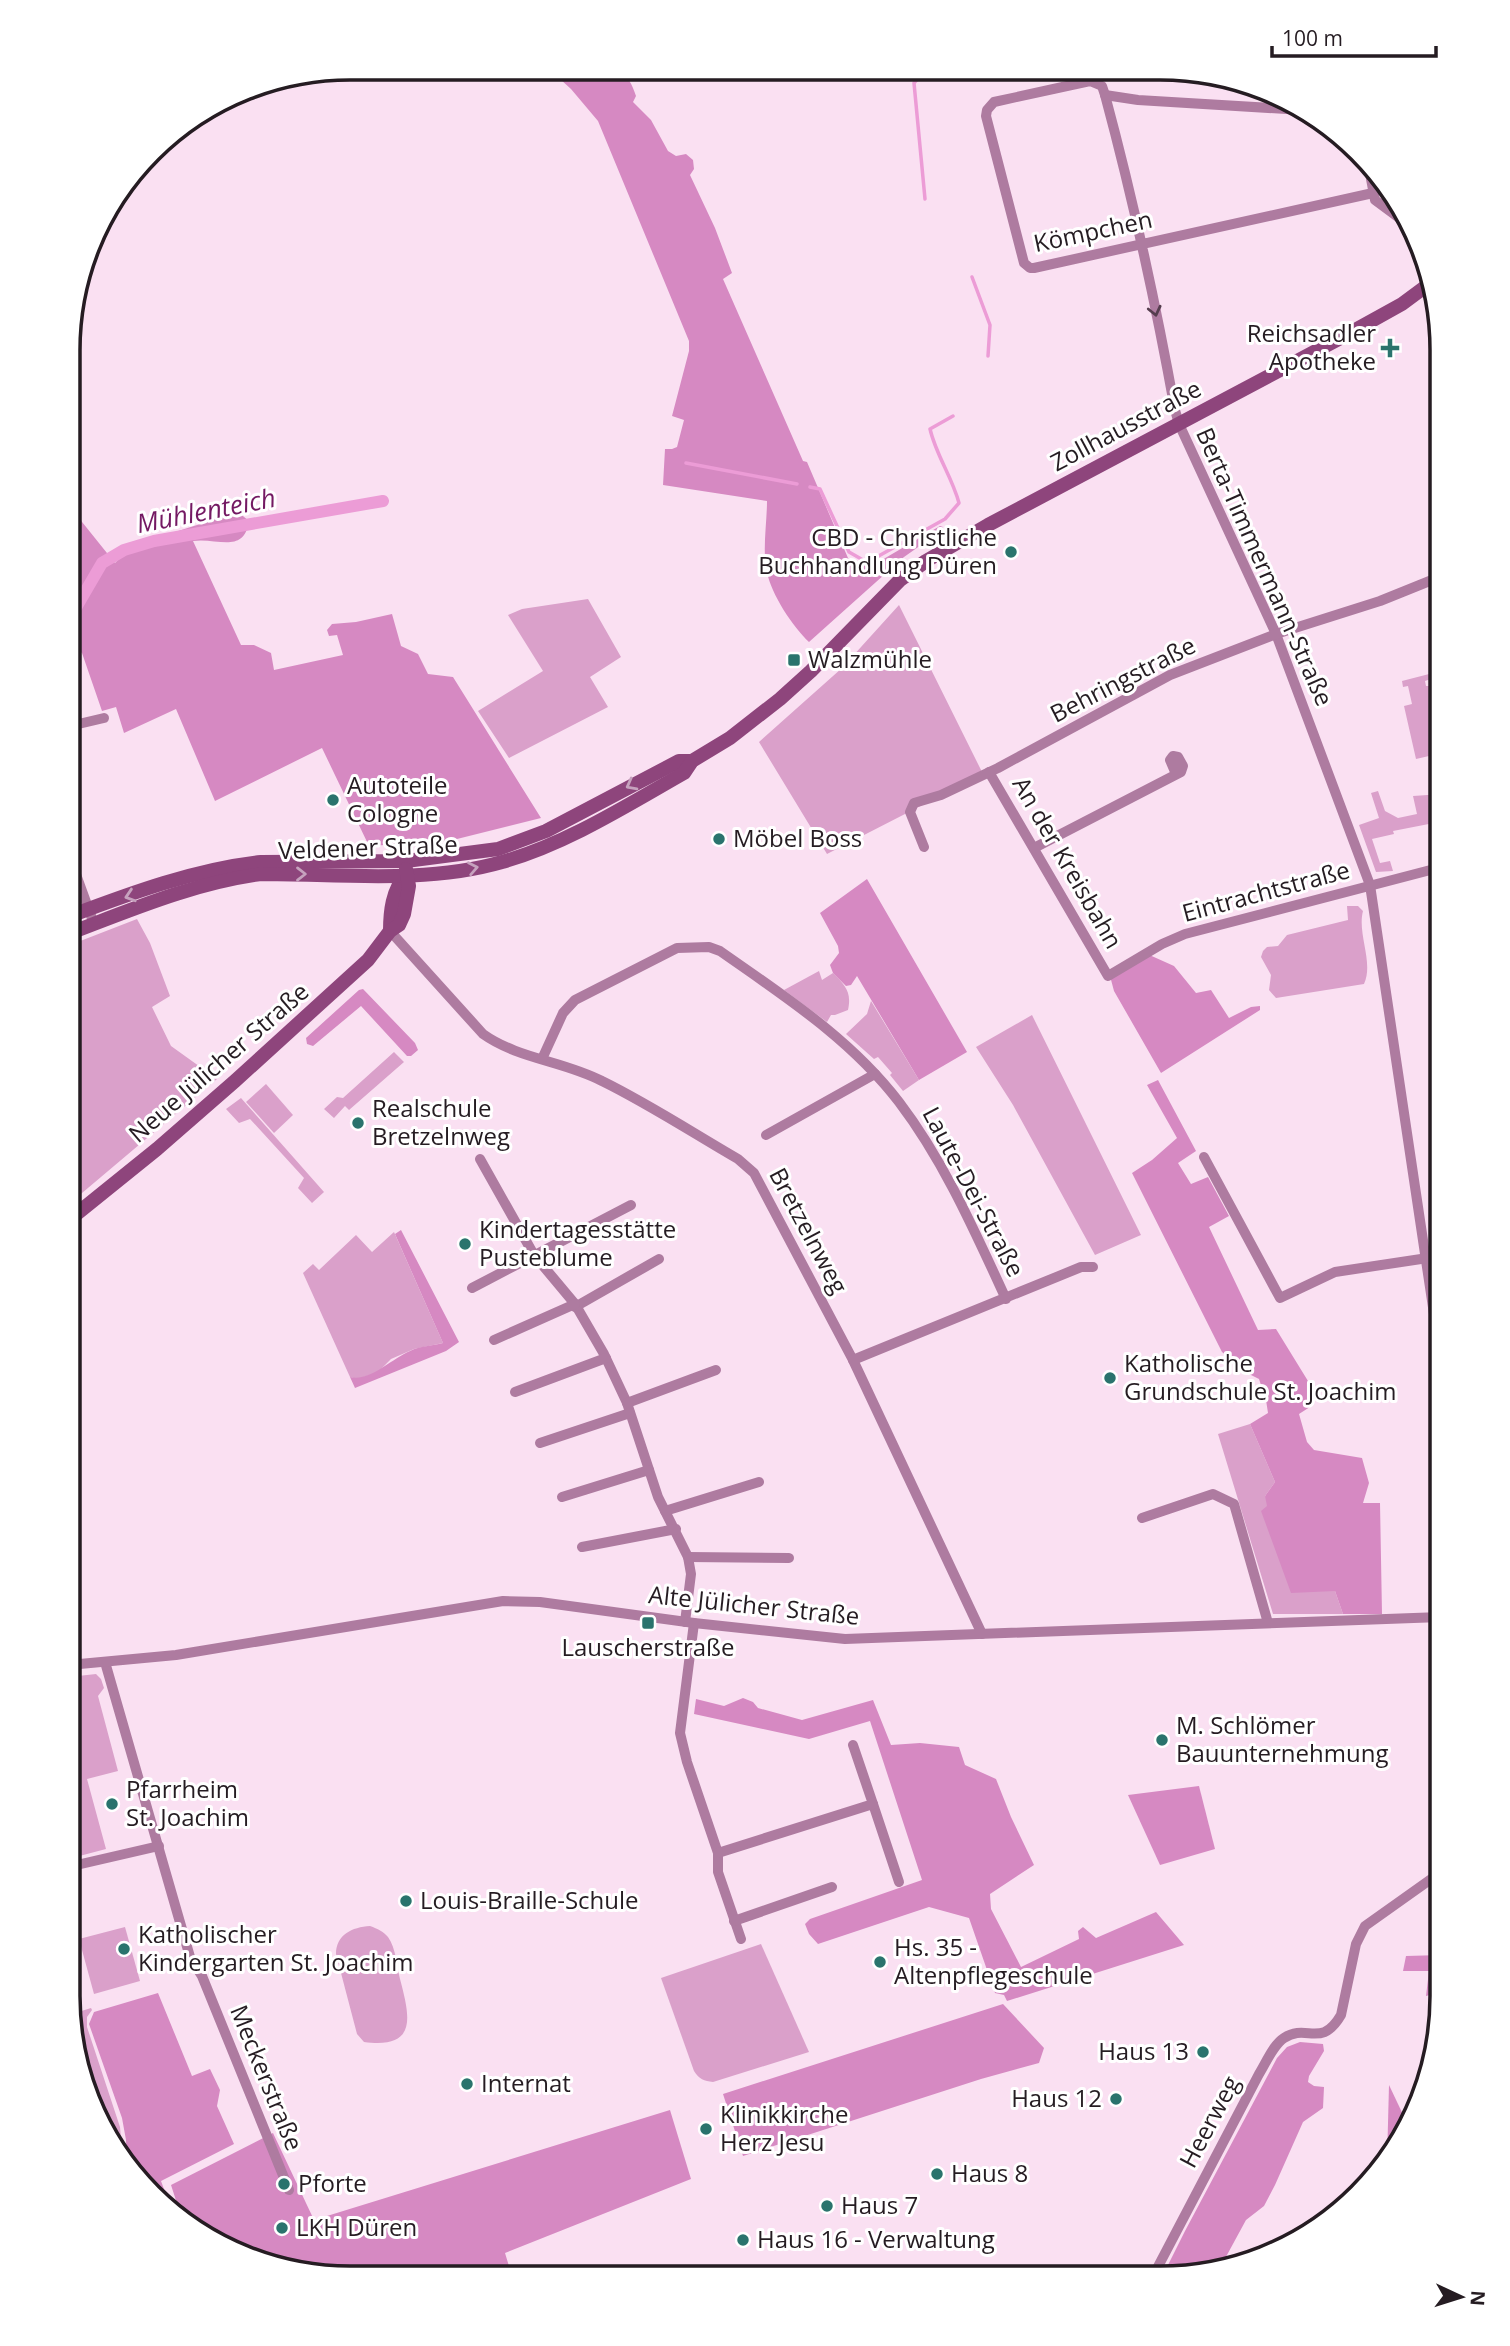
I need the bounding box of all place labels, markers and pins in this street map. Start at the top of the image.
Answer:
place label: Reichsadler Apotheke [1247,316,1376,377]
marker: Reichsadler Apotheke [1382,340,1398,356]
place label: CBD - Christliche Buchhandlung Düren [758,520,997,581]
marker: CBD - Christliche Buchhandlung Düren [1003,544,1019,560]
place label: Walzmühle [808,642,932,675]
marker: Walzmühle [786,652,802,668]
place label: Autoteile Cologne [347,768,448,829]
marker: Autoteile Cologne [325,792,341,808]
place label: Möbel Boss [733,821,862,854]
marker: Möbel Boss [711,831,727,847]
place label: Realschule Bretzelnweg [372,1091,510,1152]
marker: Realschule Bretzelnweg [350,1115,366,1131]
place label: Kindertagesstätte Pusteblume [479,1212,676,1273]
marker: Kindertagesstätte Pusteblume [457,1236,473,1252]
place label: Katholische Grundschule St. Joachim [1124,1346,1396,1407]
marker: Katholische Grundschule St. Joachim [1102,1370,1118,1386]
marker: Lauscherstraße [640,1615,656,1631]
place label: Lauscherstraße [561,1630,735,1663]
place label: M. Schlömer Bauunternehmung [1176,1708,1388,1769]
marker: M. Schlömer Bauunternehmung [1154,1732,1170,1748]
place label: Pfarrheim St. Joachim [126,1772,249,1833]
marker: Pfarrheim St. Joachim [104,1796,120,1812]
place label: Louis-Braille-Schule [420,1883,639,1916]
marker: Louis-Braille-Schule [398,1893,414,1909]
place label: Katholischer Kindergarten St. Joachim [138,1917,414,1978]
place label: Hs. 35 - Altenpflegeschule [894,1930,1093,1991]
marker: Katholischer Kindergarten St. Joachim [116,1941,132,1957]
marker: Hs. 35 - Altenpflegeschule [872,1954,888,1970]
place label: Haus 13 [1098,2034,1189,2067]
marker: Haus 13 [1195,2044,1211,2060]
place label: Internat [481,2066,571,2099]
marker: Internat [459,2076,475,2092]
place label: Haus 12 [1011,2081,1102,2114]
marker: Haus 12 [1108,2091,1124,2107]
place label: Klinikkirche Herz Jesu [720,2097,848,2158]
marker: Klinikkirche Herz Jesu [698,2121,714,2137]
place label: Haus 8 [951,2156,1028,2189]
place label: Pforte [298,2166,367,2199]
marker: Haus 8 [929,2166,945,2182]
marker: Pforte [276,2176,292,2192]
place label: Haus 7 [841,2188,918,2221]
marker: Haus 7 [819,2198,835,2214]
place label: LKH Düren [296,2210,417,2243]
marker: LKH Düren [274,2220,290,2236]
place label: Haus 16 - Verwaltung [757,2222,995,2255]
marker: Haus 16 - Verwaltung [735,2232,751,2248]

